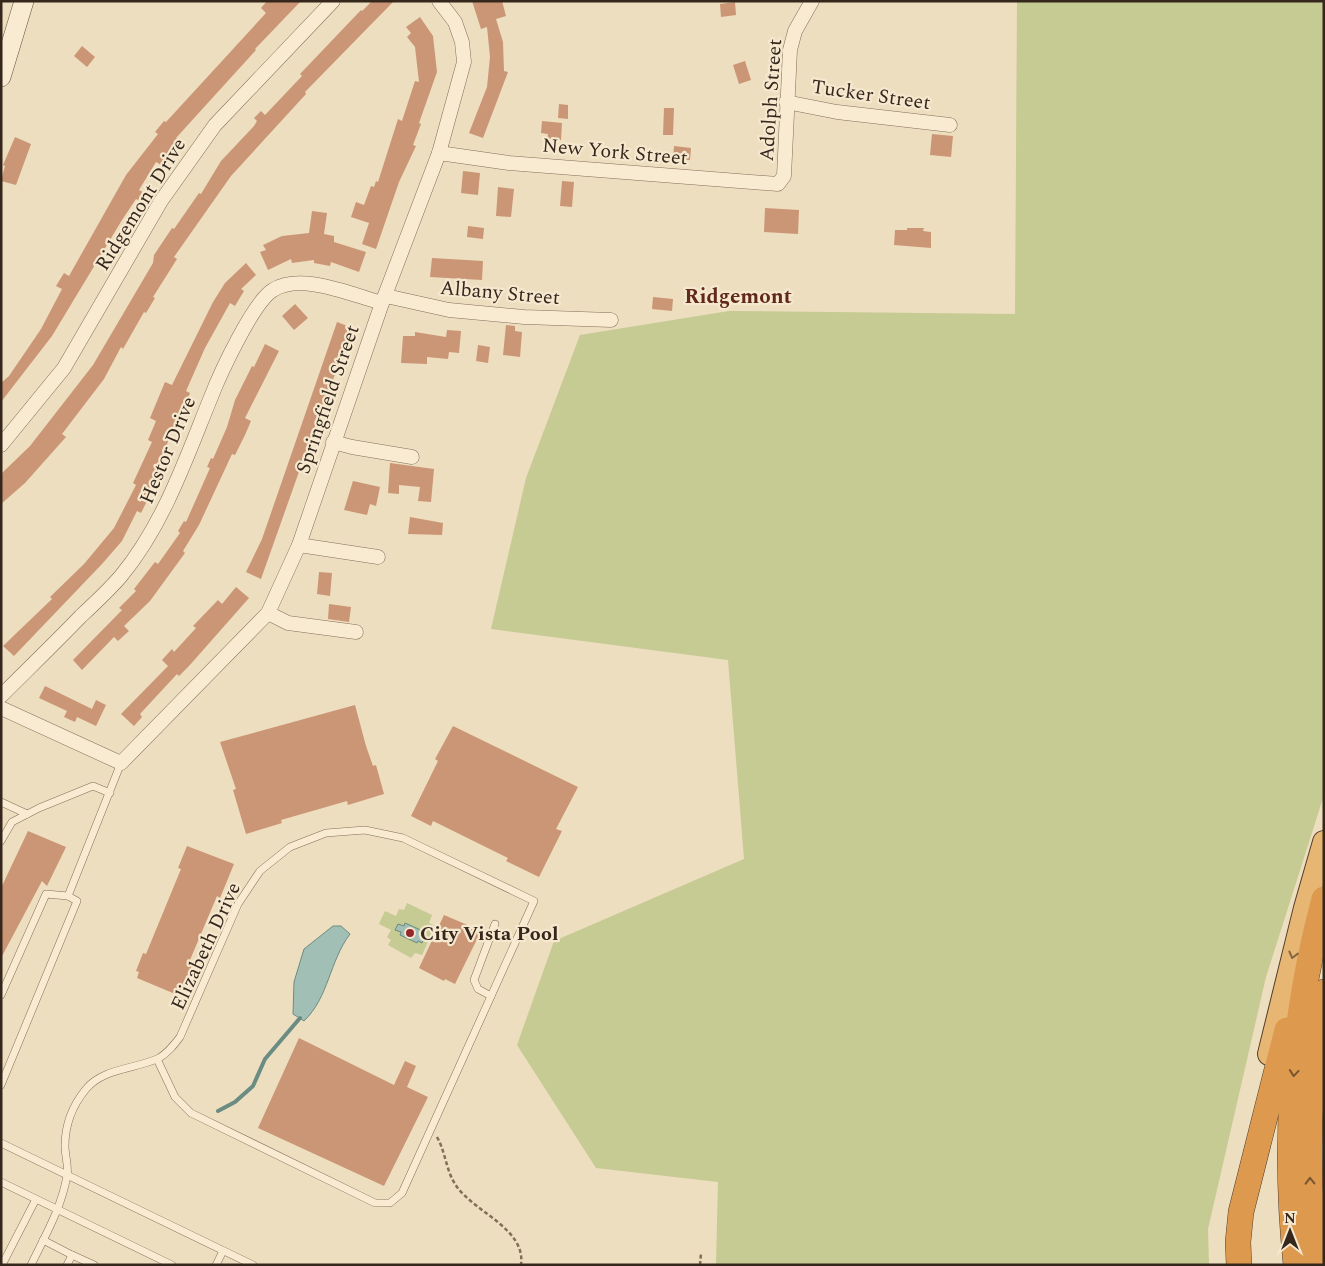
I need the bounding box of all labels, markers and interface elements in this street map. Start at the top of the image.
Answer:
street label: Adolph Street [752,38,790,162]
street label: Tucker Street [809,72,932,118]
street label: New York Street [541,131,689,173]
street label: Ridgemont Drive [88,132,194,277]
street label: Albany Street [439,273,561,313]
district label: Ridgemont [684,281,792,313]
street label: Springfield Street [288,321,367,478]
street label: Hestor Drive [132,392,204,509]
street label: Elizabeth Drive [163,877,249,1015]
place label: City Vista Pool [420,919,558,949]
marker: City Vista Pool [404,927,416,939]
one-way arrow [1288,951,1299,960]
one-way arrow [1288,1070,1299,1078]
one-way arrow [1305,1177,1315,1184]
north arrow [1265,1206,1315,1256]
text: N [1284,1208,1296,1229]

